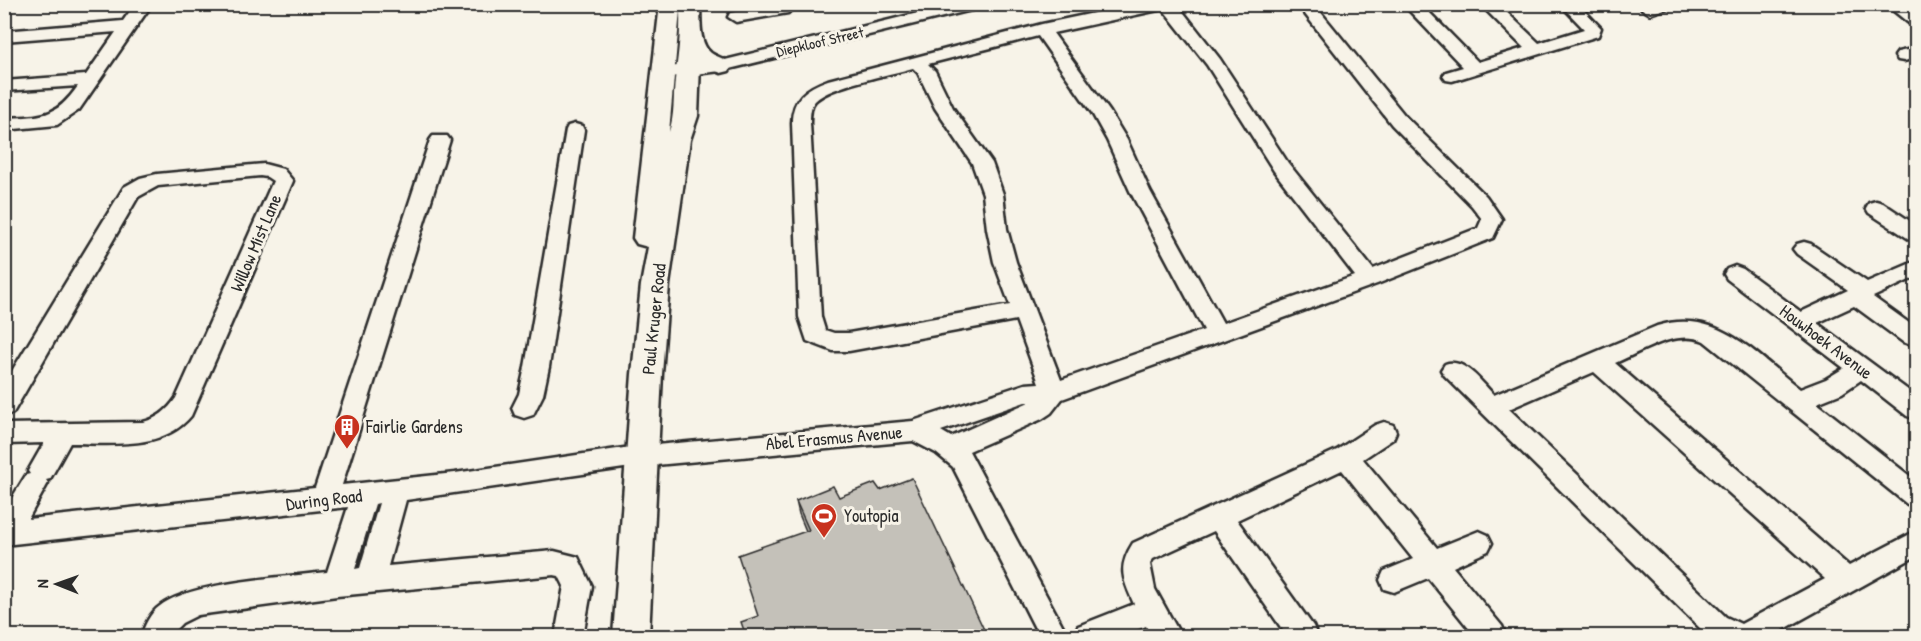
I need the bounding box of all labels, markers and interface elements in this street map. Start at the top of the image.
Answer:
street label: Diepkloof Street [774,21,866,62]
street label: Willow Mist Lane [224,190,287,295]
street label: Paul Kruger Road [635,262,672,376]
street label: Houwhoek Avenue [1775,298,1878,385]
building icon: Fairlie Gardens [332,412,362,450]
place label: Fairlie Gardens [365,414,463,439]
street label: Abel Erasmus Avenue [764,419,903,456]
street label: During Road [284,482,363,517]
sports icon: Youtopia [809,501,839,539]
place label: Youtopia [844,503,899,528]
north arrow [27,554,87,614]
text: N [31,579,53,588]

